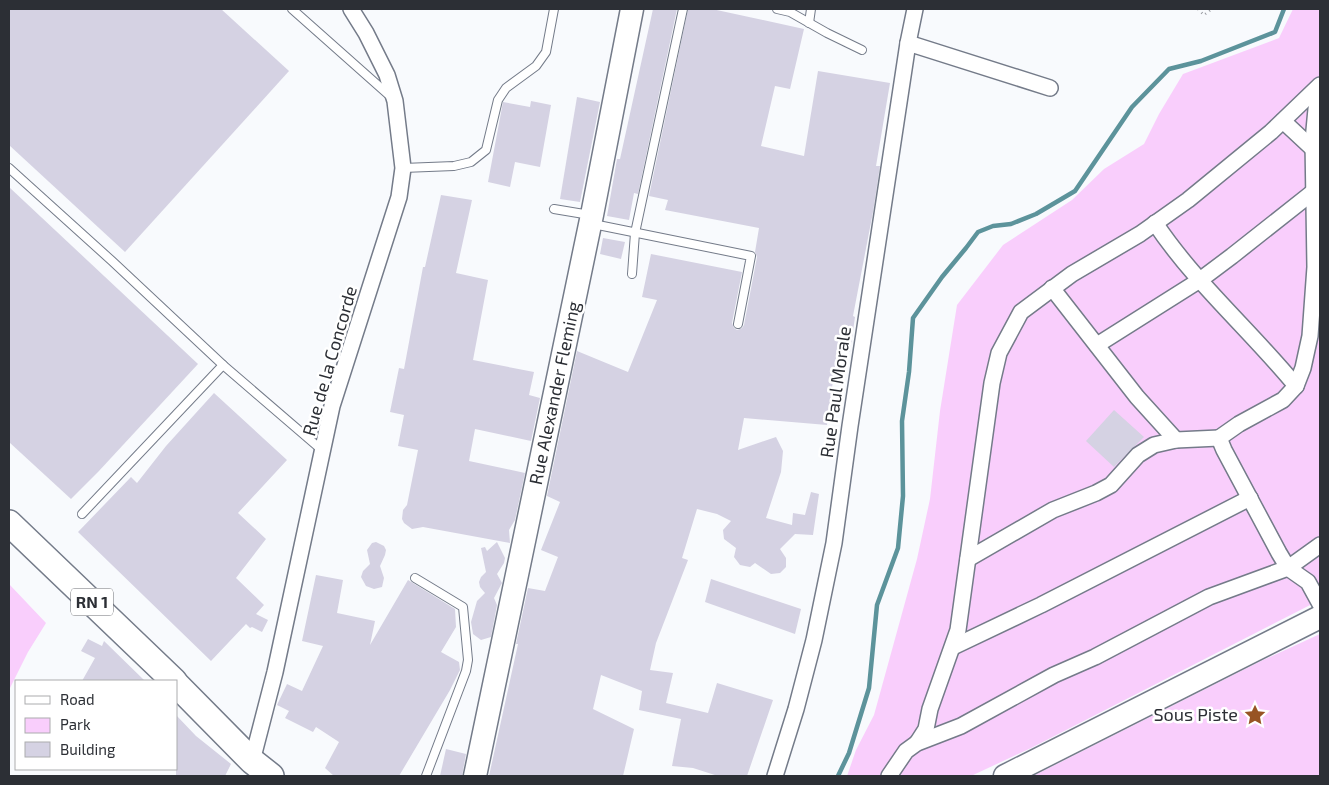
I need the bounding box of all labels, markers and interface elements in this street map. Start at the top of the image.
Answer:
street label: Rue de la Concorde [297,283,361,438]
street label: Rue Alexander Fleming [524,299,584,487]
street label: Rue Paul Morale [815,325,855,459]
road number: RN 1 [71,588,113,616]
legend [15,680,178,770]
text: Road [60,690,95,708]
place icon: Sous Piste [1242,702,1268,728]
place label: Sous Piste [1154,703,1238,725]
text: Park [60,715,91,733]
text: Building [60,740,116,758]

